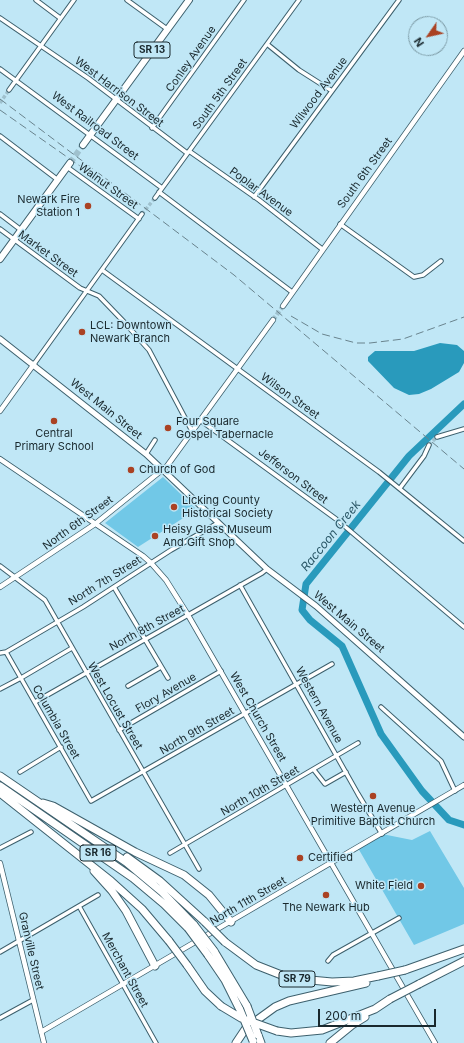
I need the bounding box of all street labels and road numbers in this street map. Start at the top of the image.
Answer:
street label: Conley Avenue [163,23,219,95]
road number: SR 13 [134,42,170,58]
street label: West Harrison Street [72,54,166,130]
street label: Wilwood Avenue [288,54,350,132]
street label: South 5th Street [190,56,250,132]
street label: West Railroad Street [49,89,141,163]
street label: South 6th Street [335,135,395,211]
street label: Walnut Street [76,160,140,212]
street label: Poplar Avenue [227,165,295,219]
street label: Market Street [16,228,80,280]
street label: Wilson Street [258,370,322,422]
street label: West Main Street [67,376,145,442]
street label: Jefferson Street [256,446,330,506]
street label: North 6th Street [40,493,116,553]
street label: North 7th Street [66,553,144,609]
street label: West Main Street [311,588,387,656]
street label: North 8th Street [107,602,187,654]
street label: West Locust Street [85,660,145,752]
street label: Western Avenue [293,665,345,745]
street label: Flory Avenue [133,670,199,716]
street label: West Church Street [227,670,289,764]
street label: Columbia Street [29,683,83,761]
street label: North 9th Street [157,704,237,758]
street label: North 10th Street [219,763,301,819]
road number: SR 16 [80,845,116,861]
street label: North 11th Street [208,874,288,928]
street label: Granville Street [16,911,46,991]
street label: Merchant Street [99,930,151,1010]
road number: SR 79 [279,971,315,987]

